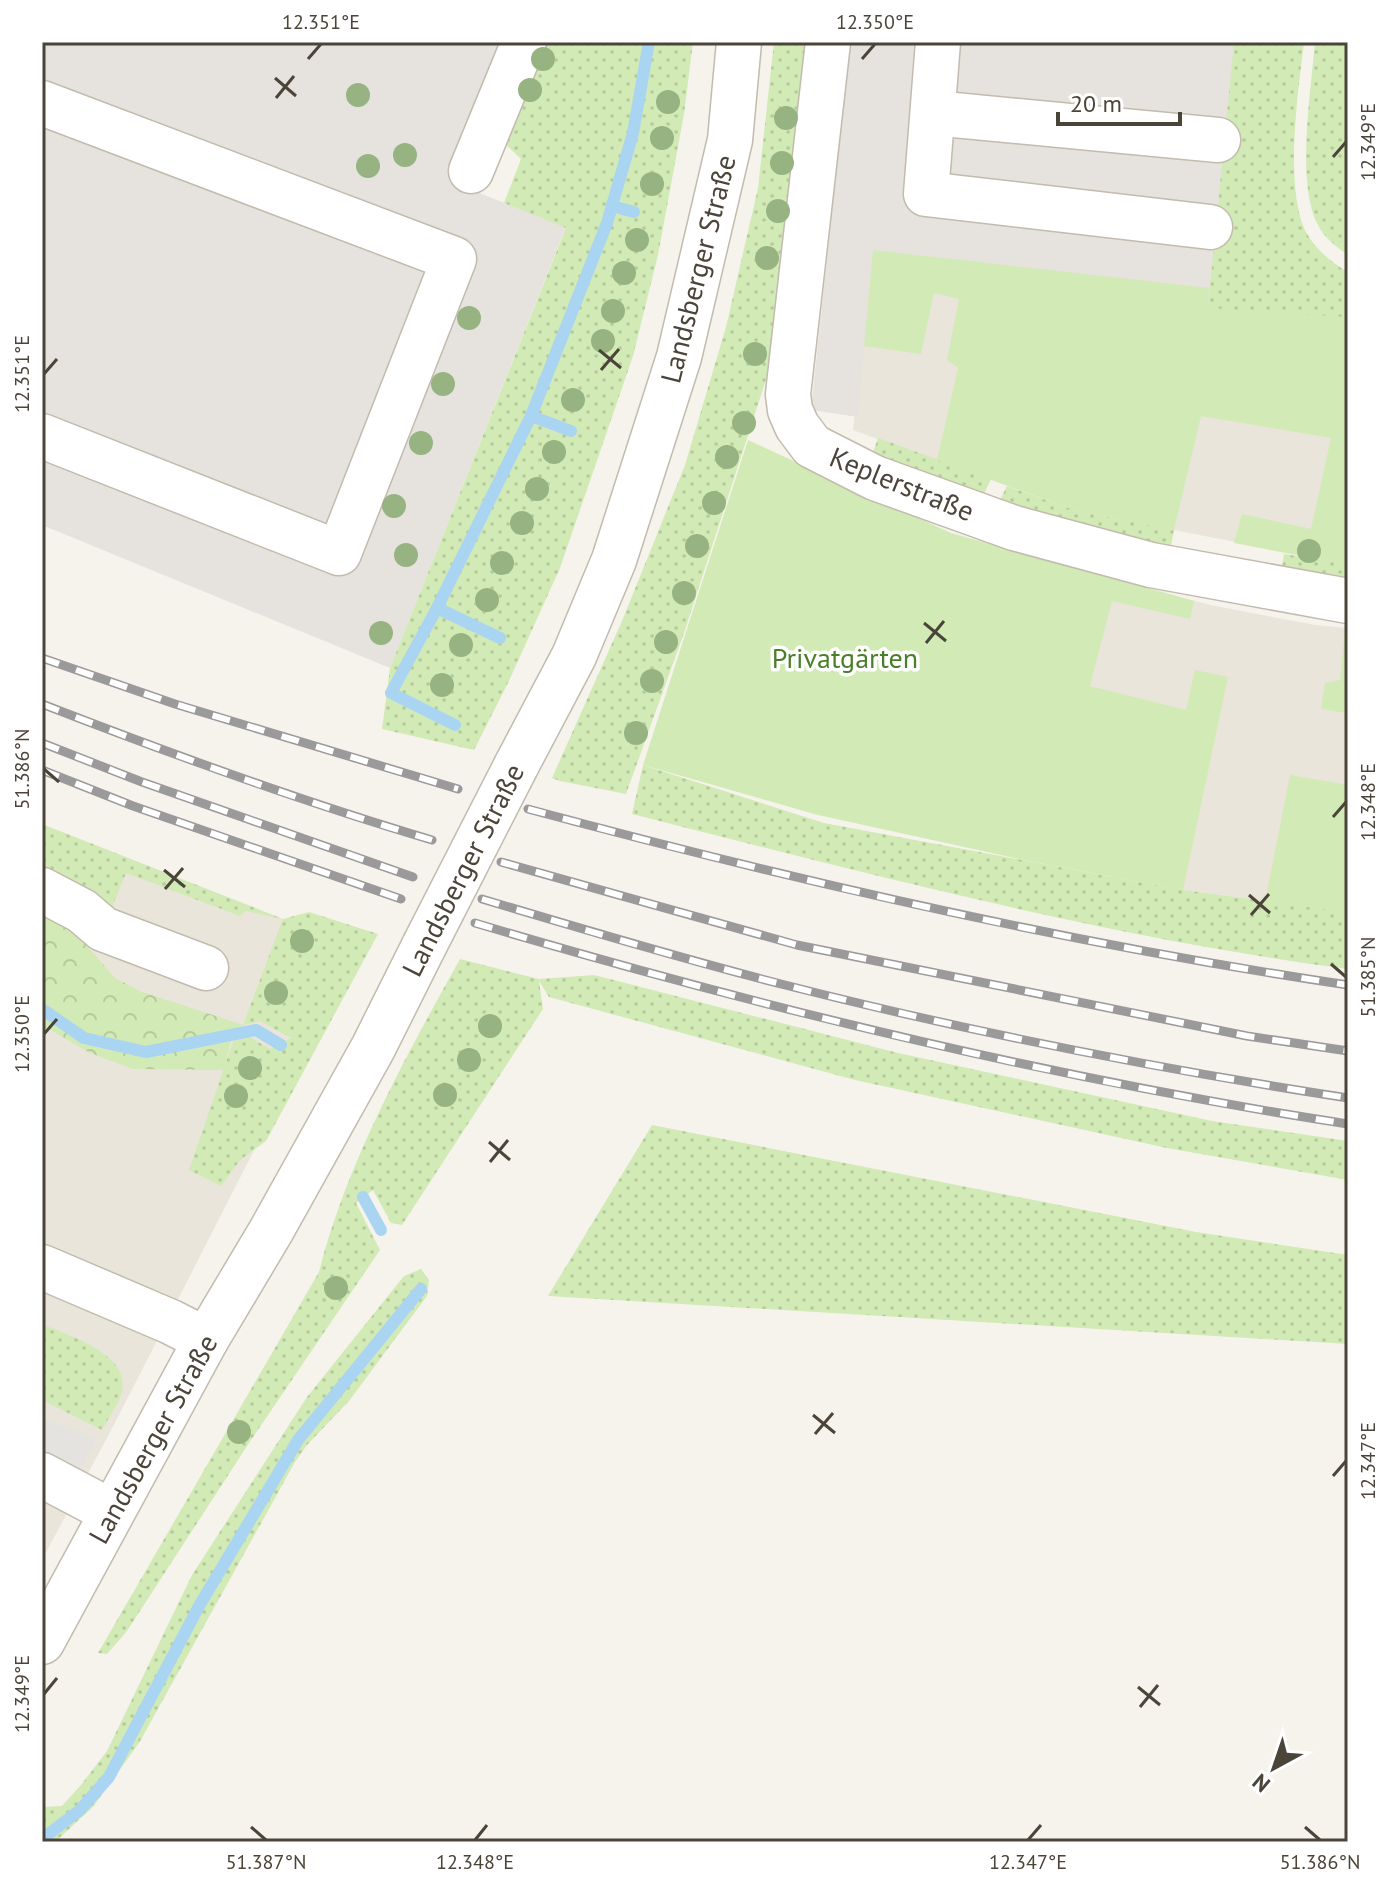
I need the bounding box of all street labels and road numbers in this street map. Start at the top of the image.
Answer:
street label: Landsberger Straße [651,151,744,387]
street label: Keplerstraße [825,438,980,529]
street label: Landsberger Straße [393,757,532,982]
street label: Landsberger Straße [80,1328,225,1550]

